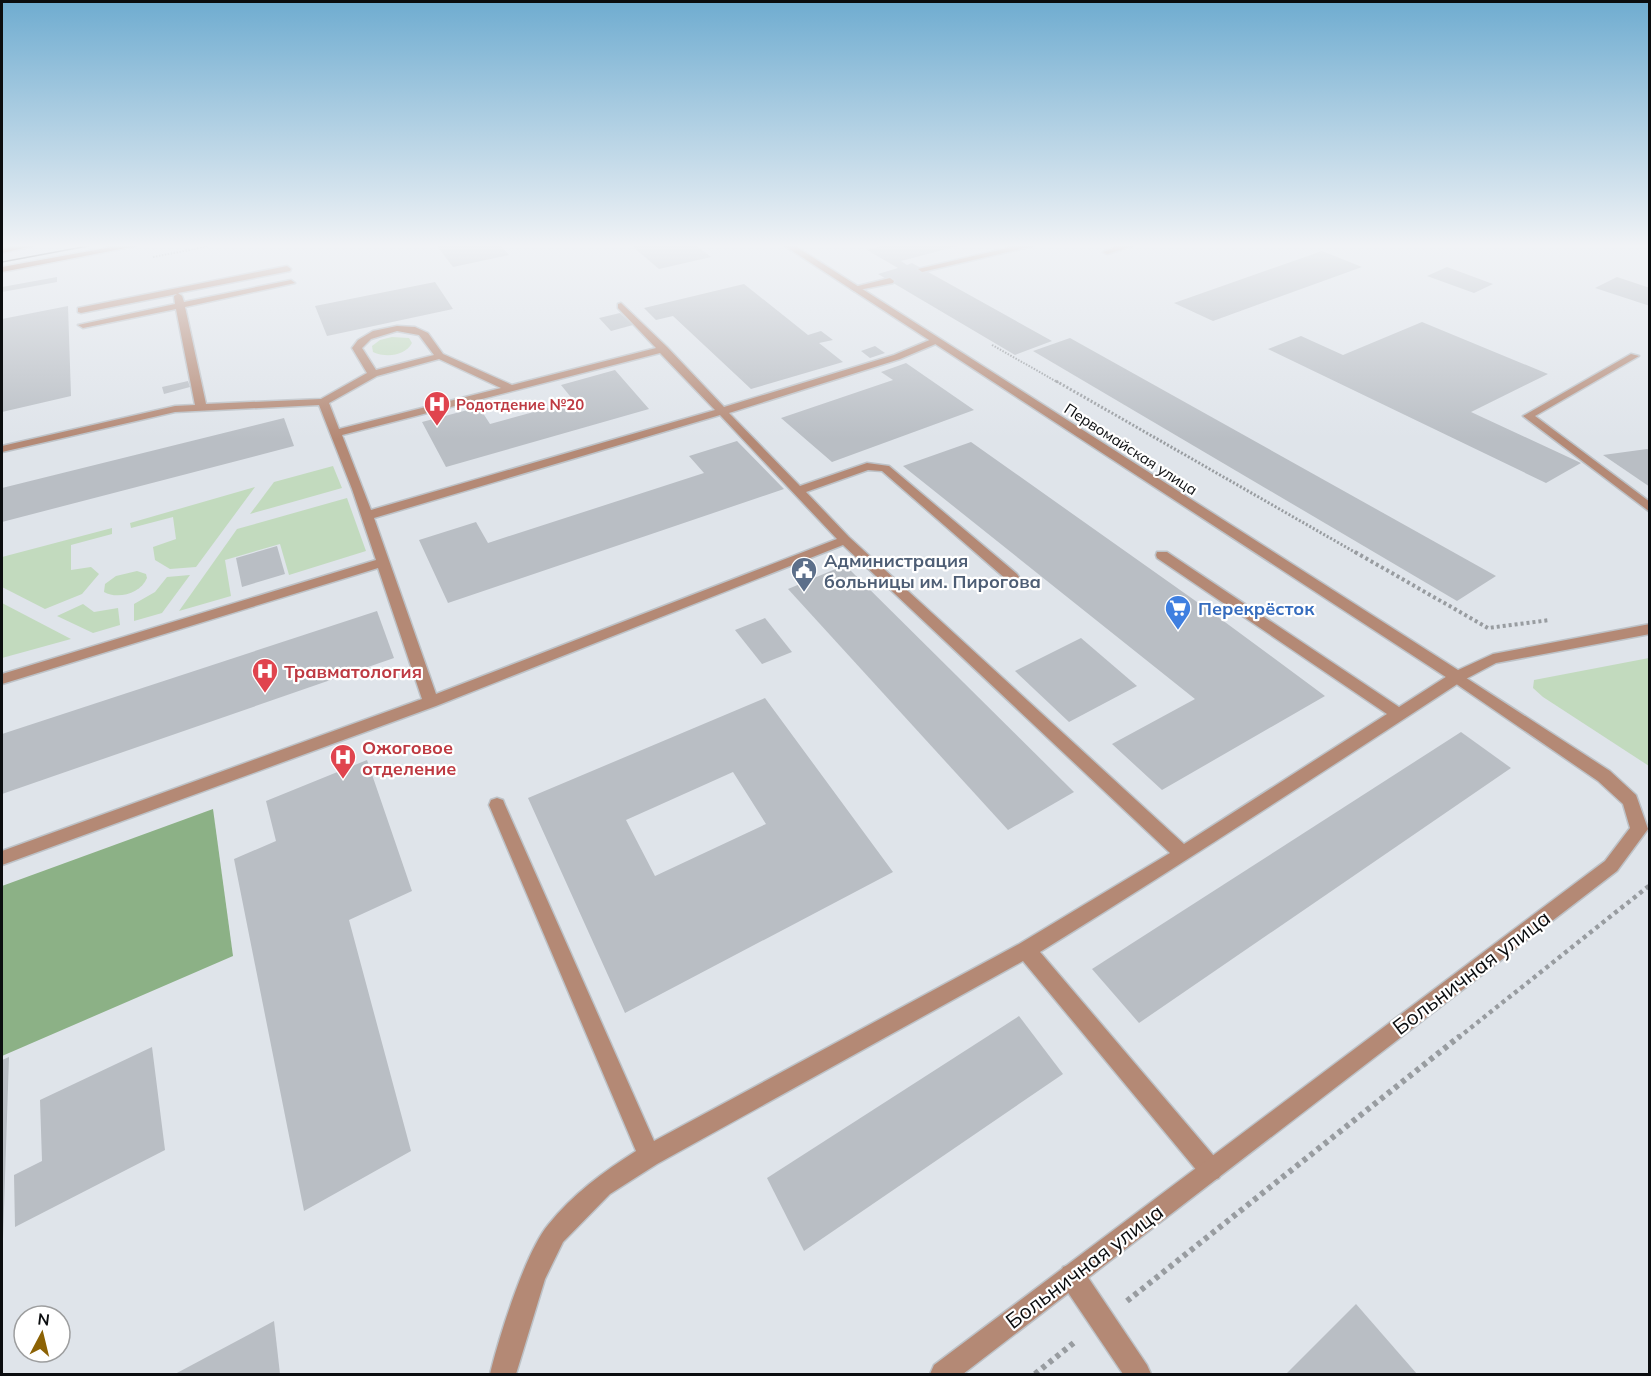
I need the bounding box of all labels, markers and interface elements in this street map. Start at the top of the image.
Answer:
hospital icon: Родотдение №20 [422,389,452,427]
place label: Родотдение №20 [456,395,584,414]
street label: Первомайская улица [1061,399,1201,499]
place label: Администрация больницы им. Пирогова [824,549,1041,593]
public building icon: Администрация больницы им. Пирогова [789,555,819,593]
supermarket icon: Перекрёсток [1163,593,1193,631]
place label: Перекрёсток [1198,597,1315,620]
hospital icon: Травматология [250,656,280,694]
place label: Травматология [284,660,422,683]
place label: Ожоговое отделение [362,736,456,780]
hospital icon: Ожоговое отделение [328,742,358,780]
street label: Больничная улица [1387,904,1555,1040]
street label: Больничная улица [1000,1198,1168,1334]
north arrow [12,1304,72,1364]
text: N [37,1308,51,1330]

